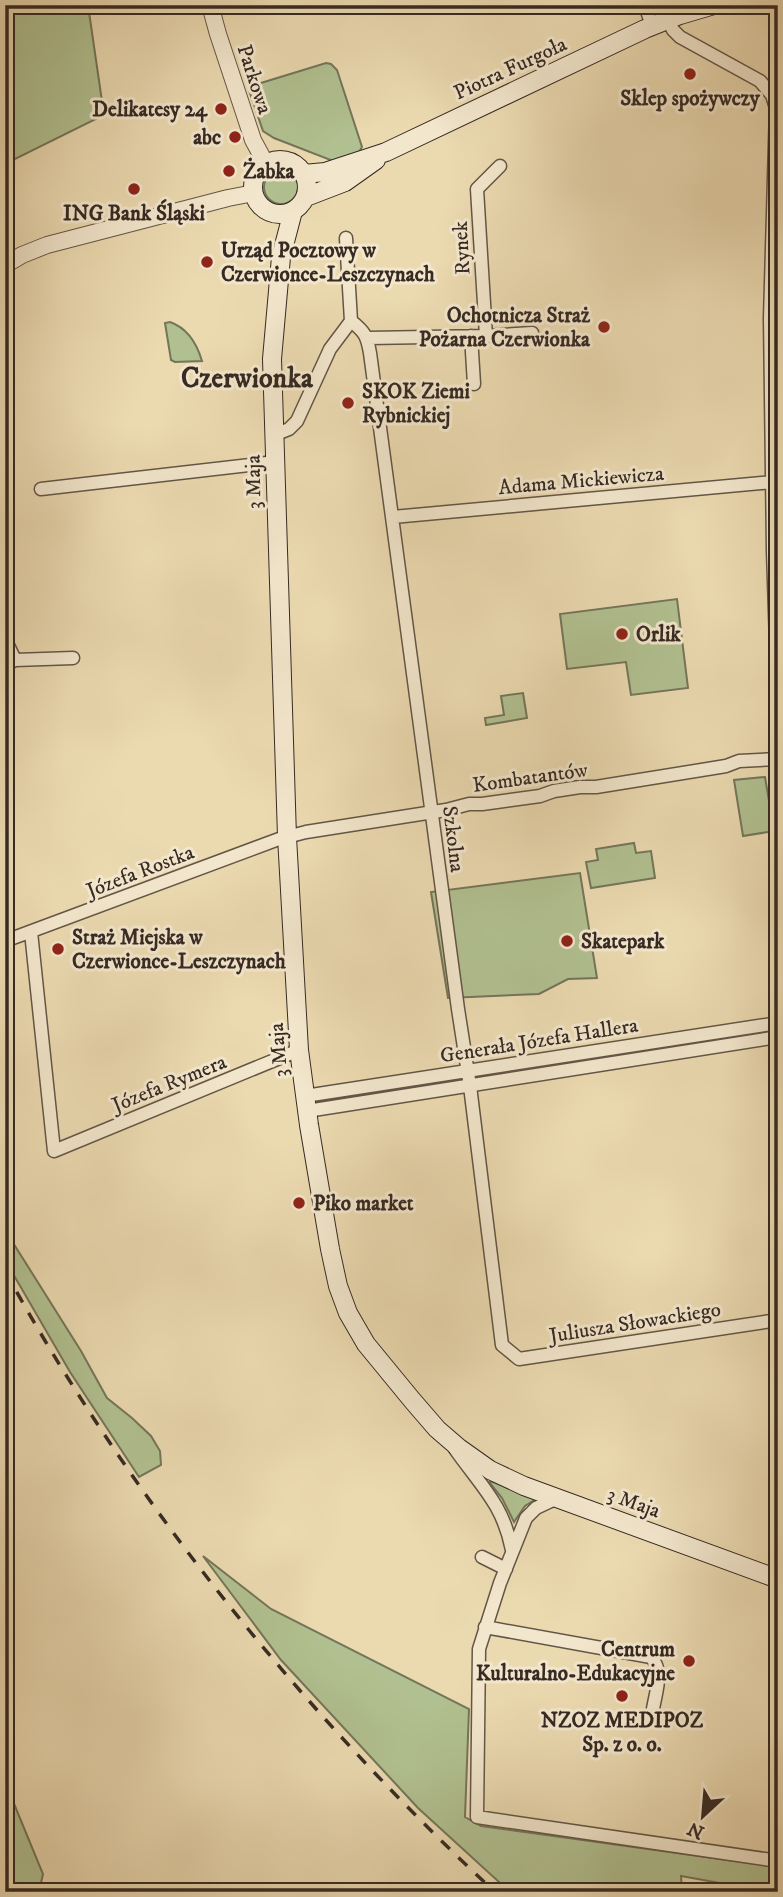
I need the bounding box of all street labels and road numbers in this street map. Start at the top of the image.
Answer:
street label: Piotra Furgoła [450,31,571,106]
street label: Parkowa [231,41,277,117]
street label: Rynek [448,220,476,275]
street label: 3 Maja [241,454,267,509]
street label: Adama Mickiewicza [497,461,665,501]
street label: Kombatantów [471,757,590,799]
street label: Szkolna [436,804,470,874]
street label: Józefa Rostka [81,839,198,905]
street label: Generała Józefa Hallera [438,1012,640,1069]
street label: 3 Maja [264,1022,294,1078]
street label: Józefa Rymera [107,1049,230,1119]
street label: Juliusza Słowackiego [546,1297,723,1350]
street label: 3 Maja [604,1481,664,1524]

